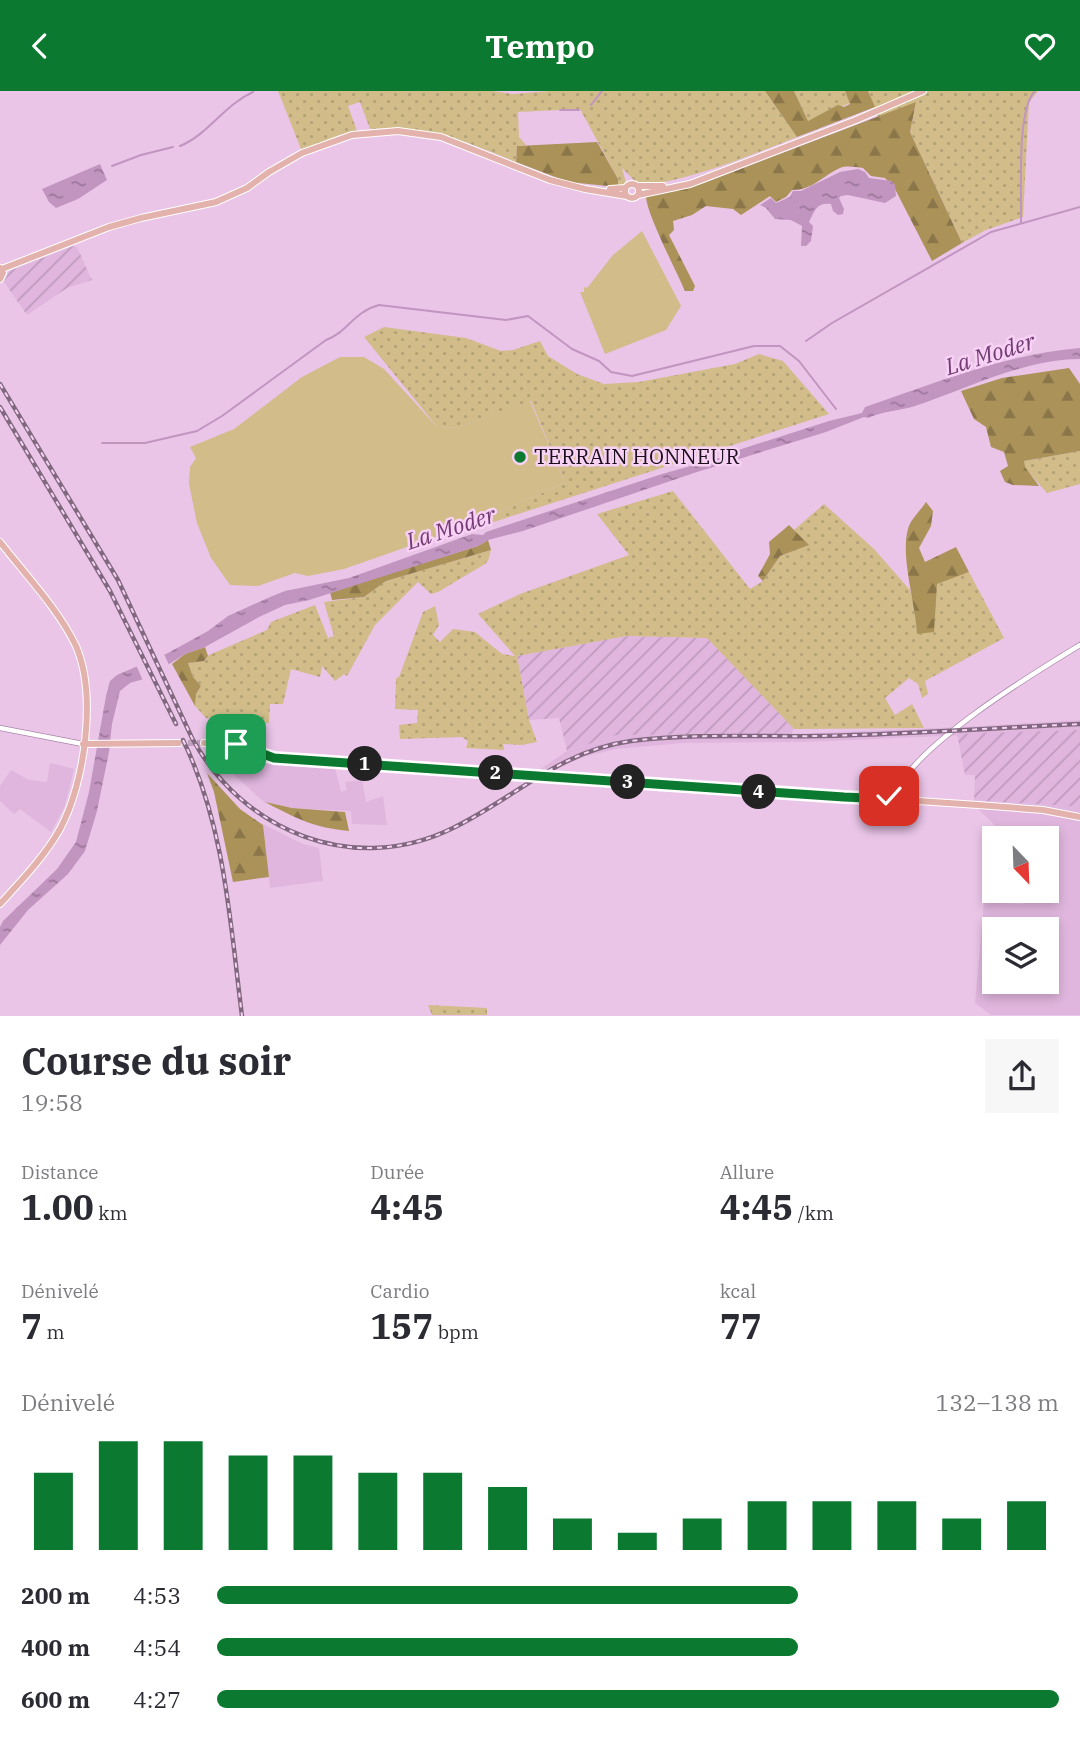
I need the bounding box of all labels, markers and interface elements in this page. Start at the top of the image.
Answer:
text: Tempo [485,25,595,67]
icon: back [21,27,59,65]
icon: heart [1021,27,1059,65]
water label: La Moder [940,325,1039,381]
place label: TERRAIN HONNEUR [534,442,740,470]
marker: TERRAIN HONNEUR [512,449,528,465]
water label: La Moder [401,498,500,556]
pin [206,714,266,774]
icon: arrive [217,725,255,763]
pin: 1 [348,747,382,781]
text: 1 [359,751,370,775]
pin: 2 [478,755,514,791]
text: 2 [490,760,501,784]
pin: 3 [610,765,646,799]
pin [859,766,919,826]
text: 3 [622,769,633,793]
pin: 4 [742,775,776,809]
icon: check [870,777,908,815]
text: 4 [753,779,764,803]
north arrow [982,826,1059,903]
map controls [982,826,1059,994]
button: layers [982,917,1059,994]
text: Course du soir [21,1036,291,1085]
button: share [985,1039,1059,1113]
text: 19:58 [21,1087,83,1117]
text: Distance [21,1160,99,1184]
text: Durée [370,1160,424,1184]
text: Allure [720,1160,774,1184]
text: 1.00 [21,1184,94,1230]
text: 4:45 [370,1184,444,1230]
text: 4:45 [720,1184,793,1230]
text: km [94,1201,128,1225]
text: /km [793,1201,834,1225]
text: Dénivelé [21,1279,99,1303]
text: Cardio [370,1279,430,1303]
text: kcal [720,1279,756,1303]
text: 7 [21,1303,42,1349]
text: 157 [370,1303,433,1349]
text: 77 [720,1303,762,1349]
text: m [42,1320,65,1344]
text: bpm [433,1320,479,1344]
text: Dénivelé [21,1387,115,1417]
text: 132–138 m [935,1387,1059,1417]
text: 200 m [21,1580,90,1610]
text: 4:53 [133,1580,181,1610]
text: 400 m [21,1632,90,1662]
text: 4:54 [133,1632,181,1662]
text: 600 m [21,1684,90,1714]
text: 4:27 [133,1684,181,1714]

